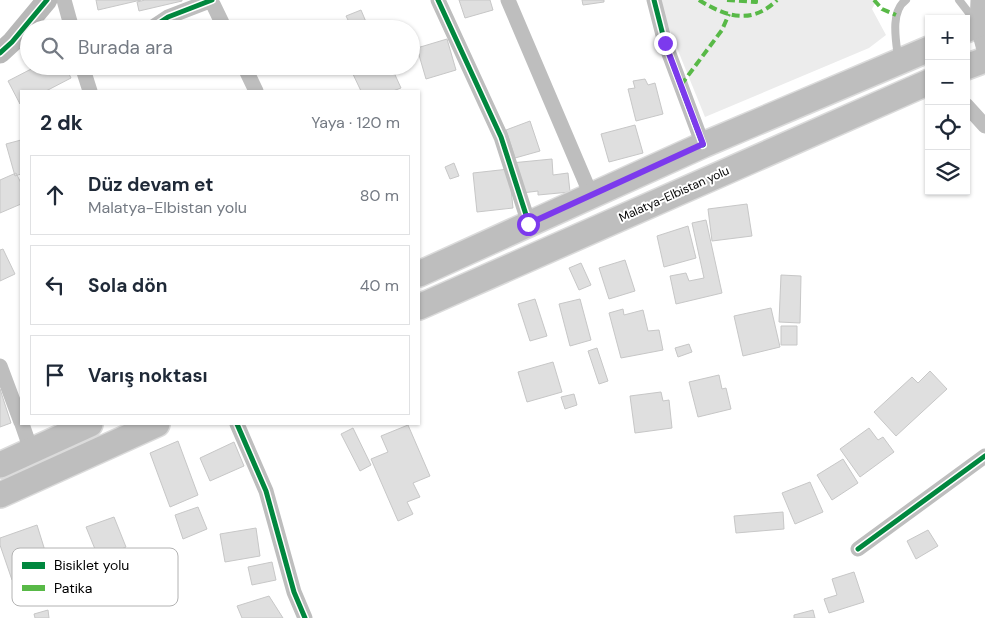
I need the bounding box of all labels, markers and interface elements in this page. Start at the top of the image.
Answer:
map controls [925,15,970,195]
button: + [925,15,970,60]
search box [20,20,420,75]
route end [654,32,677,55]
icon: search [38,34,66,62]
text: Burada ara [78,35,173,60]
button: − [925,60,970,105]
button: locate [925,105,970,150]
text: 2 dk [40,109,83,137]
text: Yaya · 120 m [311,112,400,133]
button: layers [925,150,970,195]
street label: Malatya-Elbistan yolu [616,162,732,226]
text: Düz devam et [88,172,214,197]
icon: ahead [41,181,69,209]
text: 80 m [360,185,399,206]
text: Malatya-Elbistan yolu [88,197,247,218]
route start [517,213,540,236]
icon: left [41,271,69,299]
text: Sola dön [88,273,168,298]
text: 40 m [360,275,399,296]
icon: arrive [41,361,69,389]
text: Varış noktası [88,363,208,388]
legend [12,548,178,606]
text: Bisiklet yolu [54,556,129,574]
text: Patika [54,579,92,597]

